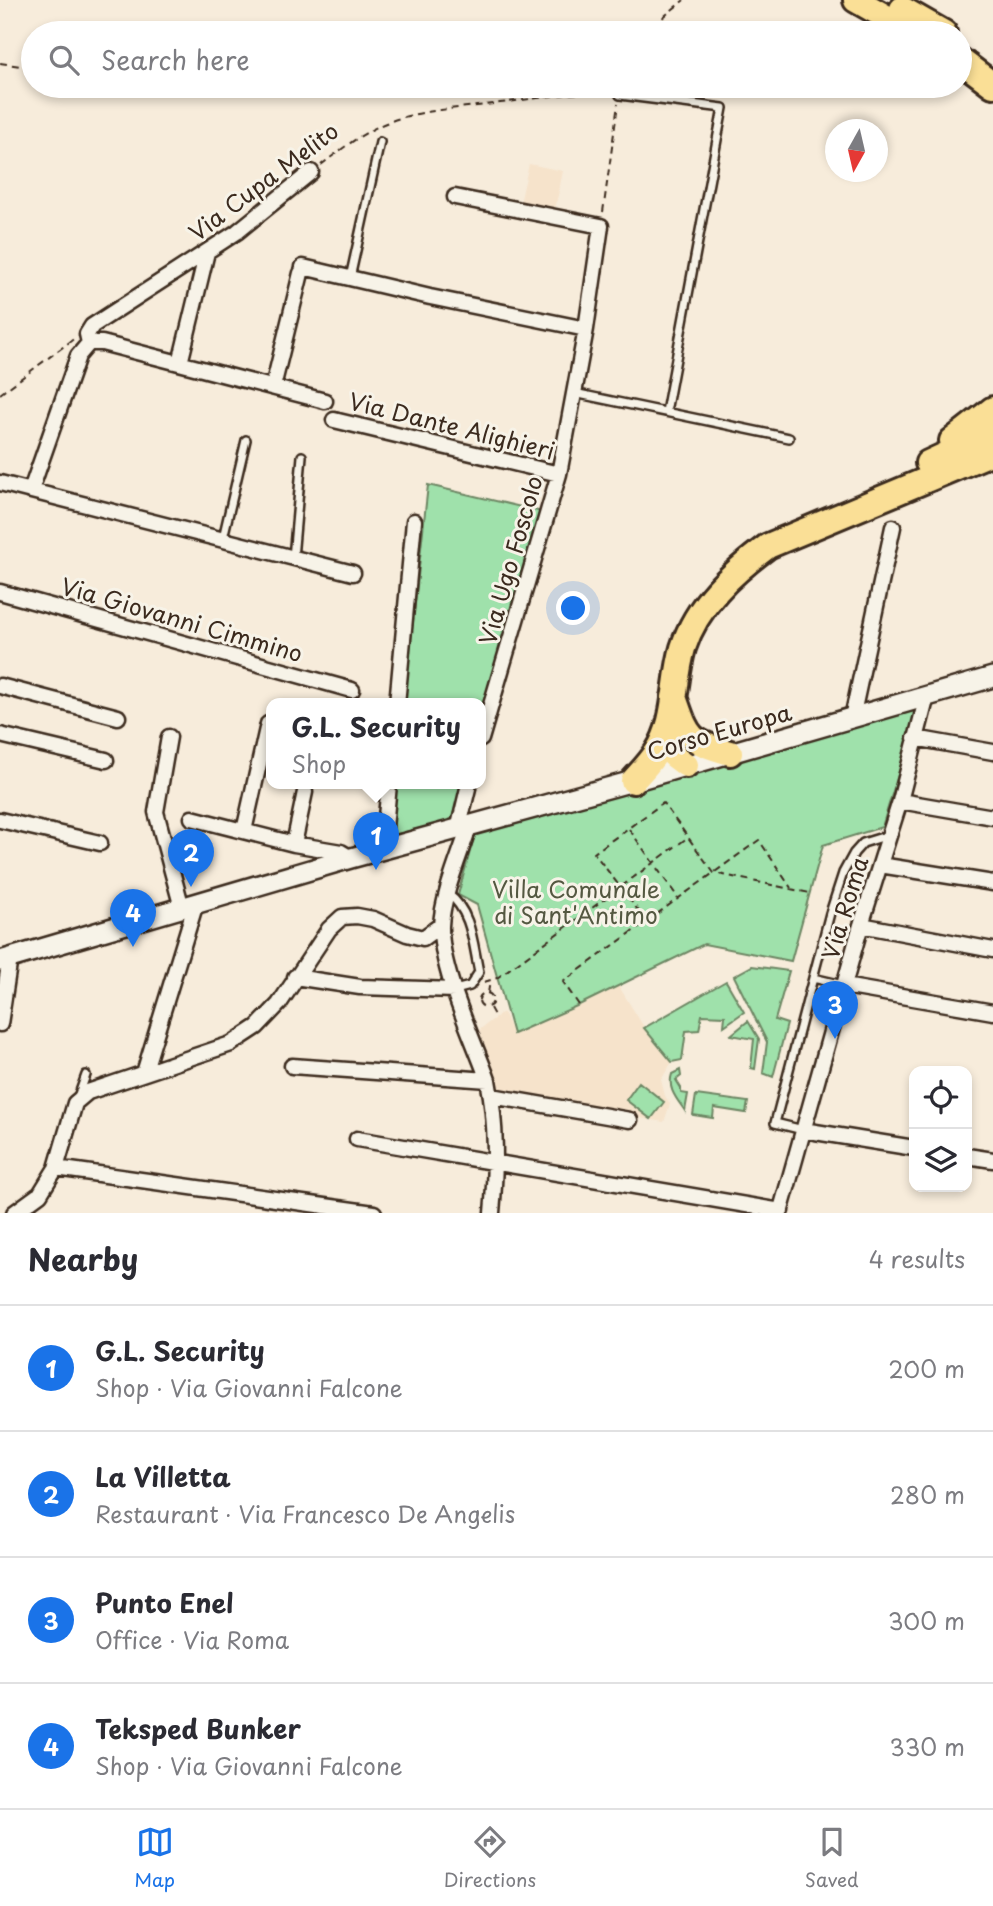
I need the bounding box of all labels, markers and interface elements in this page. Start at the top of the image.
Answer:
search box [21,21,972,98]
text: Search here [101,40,250,79]
icon: search [45,41,83,79]
street label: Via Cupa Melito [181,113,345,249]
north arrow [825,119,888,182]
street label: Via Dante Alighieri [345,382,559,468]
street label: Via Ugo Foscolo [469,471,551,649]
street label: Via Giovanni Cimmino [57,568,307,670]
your location [556,591,590,625]
street label: Corso Europa [643,694,795,768]
popup [266,698,486,789]
text: G.L. Security [291,707,461,746]
text: Shop [291,746,346,781]
pin: 1 [353,812,399,870]
pin: 2 [168,829,214,887]
street label: Via Roma [812,852,876,964]
park label: Villa Comunale di Sant'Antimo [492,871,660,932]
pin: 4 [110,889,156,947]
pin: 3 [812,981,858,1039]
map controls [909,1066,972,1192]
button: locate [909,1066,972,1129]
button: layers [909,1129,972,1192]
text: Nearby [28,1236,138,1281]
text: 4 results [869,1241,965,1276]
text: G.L. Security [95,1331,265,1370]
text: 1 [46,1351,57,1386]
text: 200 m [888,1351,965,1386]
text: Shop · Via Giovanni Falcone [95,1370,403,1405]
text: La Villetta [95,1457,231,1496]
text: 2 [43,1477,59,1512]
text: 280 m [890,1477,965,1512]
text: Restaurant · Via Francesco De Angelis [95,1496,515,1531]
text: Punto Enel [95,1583,234,1622]
text: 3 [43,1603,59,1638]
text: 300 m [888,1603,965,1638]
text: Office · Via Roma [95,1622,289,1657]
text: Teksped Bunker [95,1709,301,1748]
text: 4 [43,1729,59,1764]
text: 330 m [889,1729,965,1764]
text: Shop · Via Giovanni Falcone [95,1748,403,1783]
tab: Map [134,1823,175,1893]
tab: Directions [444,1823,536,1893]
tab: Saved [805,1823,859,1893]

